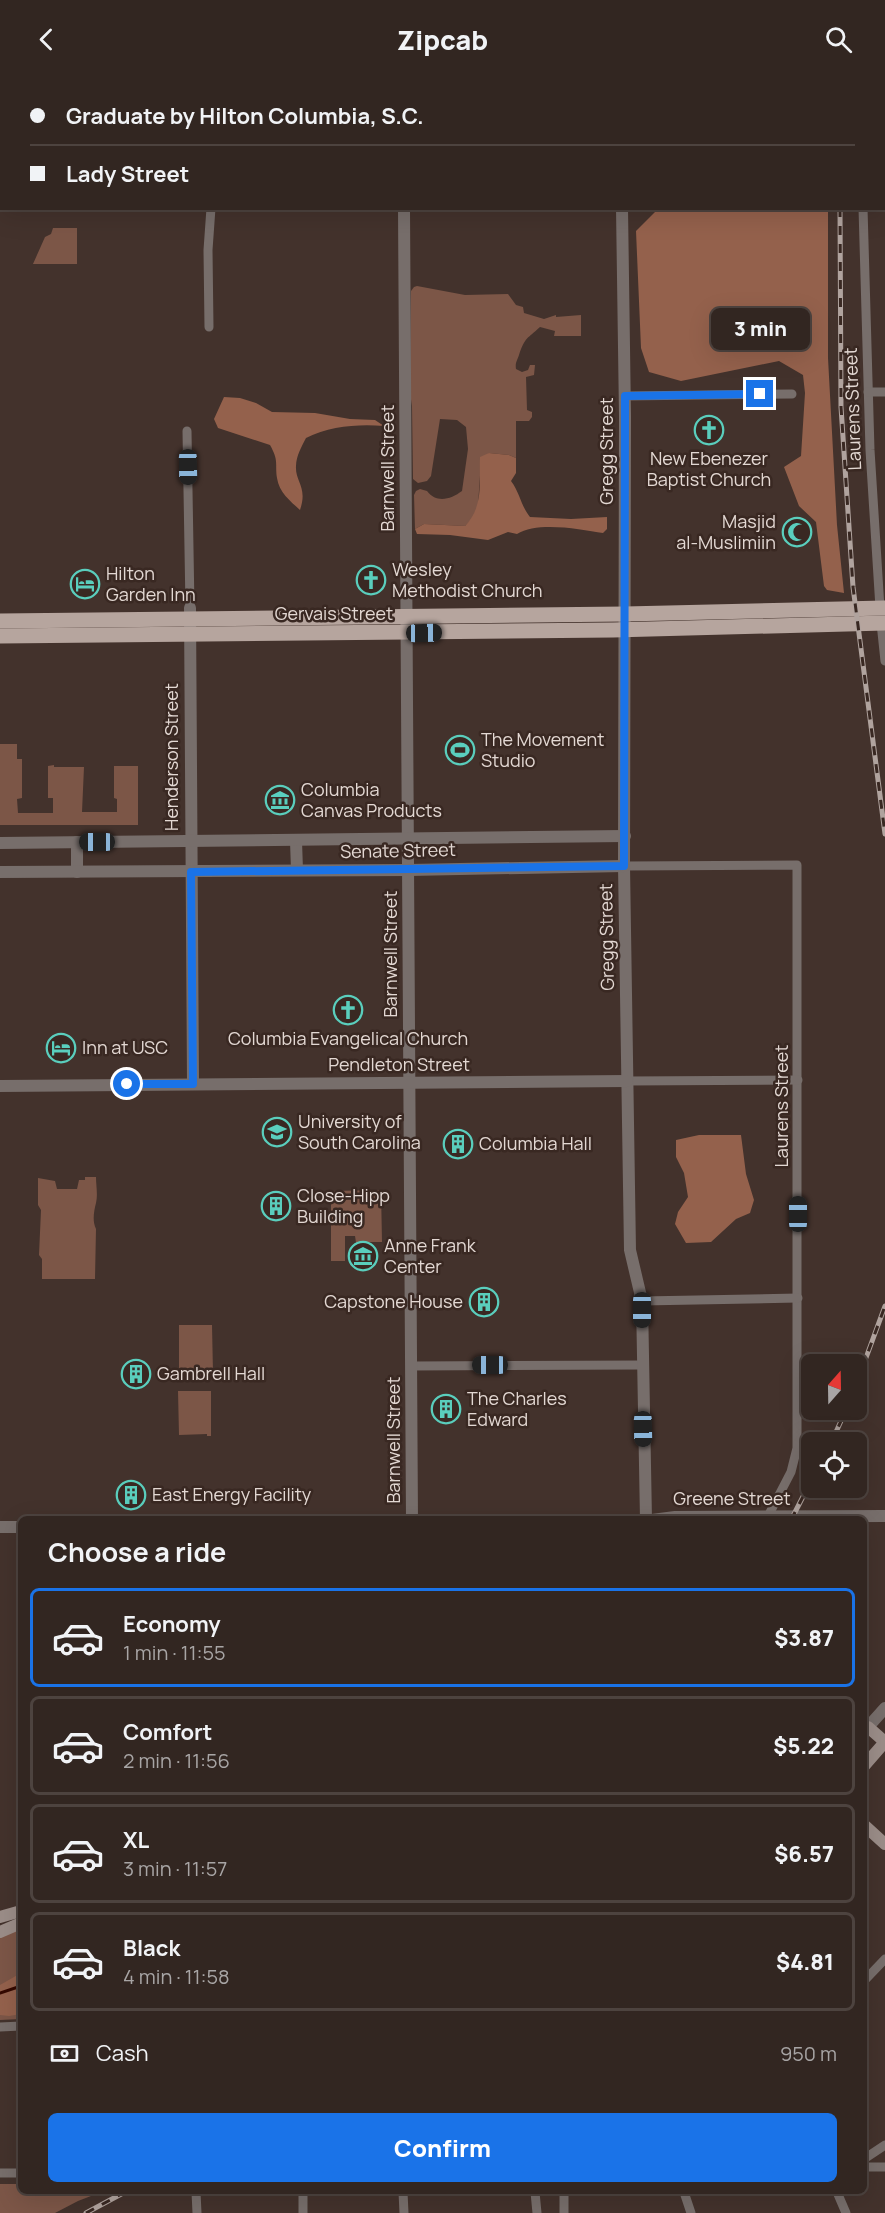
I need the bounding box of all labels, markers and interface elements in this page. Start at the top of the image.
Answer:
text: Zipcab [397,21,488,58]
icon: back [30,23,63,56]
icon: search [822,23,855,56]
text: Graduate by Hilton Columbia, S.C. [66,101,424,131]
text: Lady Street [66,159,189,189]
callout: 3 min [710,307,810,349]
text: 3 min [734,315,787,342]
street label: Laurens Street [838,347,866,471]
route end [746,380,773,407]
street label: Gregg Street [594,397,618,505]
street label: Barnwell Street [375,404,399,532]
church icon: New Ebenezer Baptist Church [693,414,725,446]
place label: New Ebenezer Baptist Church [647,446,771,491]
car [179,449,197,485]
place label: Masjid al-Muslimiin [676,509,776,554]
mosque icon: Masjid al-Muslimiin [781,516,813,548]
place label: Wesley Methodist Church [392,557,543,602]
place label: Hilton Garden Inn [106,561,196,606]
church icon: Wesley Methodist Church [355,564,387,596]
hotel icon: Hilton Garden Inn [69,568,101,600]
street label: Gervais Street [275,601,393,625]
car [406,624,442,642]
street label: Henderson Street [159,683,183,831]
place label: The Movement Studio [481,727,604,772]
sports icon: The Movement Studio [444,734,476,766]
place label: Columbia Canvas Products [301,777,442,822]
museum icon: Columbia Canvas Products [264,784,296,816]
car [79,833,115,851]
street label: Senate Street [340,837,456,863]
street label: Gregg Street [593,883,619,991]
street label: Barnwell Street [378,890,402,1018]
church icon: Columbia Evangelical Church [332,994,364,1026]
place label: Columbia Evangelical Church [228,1026,468,1050]
hotel icon: Inn at USC [45,1032,77,1064]
place label: Inn at USC [82,1035,168,1059]
street label: Laurens Street [769,1044,793,1168]
street label: Pendleton Street [328,1052,470,1076]
route start [113,1070,140,1097]
place label: University of South Carolina [298,1109,421,1154]
school or university icon: University of South Carolina [261,1116,293,1148]
building icon: Columbia Hall [442,1128,474,1160]
place label: Columbia Hall [479,1131,592,1155]
place label: Close-Hipp Building [297,1183,390,1228]
building icon: Close-Hipp Building [260,1190,292,1222]
car [789,1196,807,1232]
place label: Anne Frank Center [384,1233,477,1278]
museum icon: Anne Frank Center [347,1240,379,1272]
building icon: Capstone House [468,1286,500,1318]
place label: Capstone House [324,1289,463,1313]
car [633,1292,651,1328]
north arrow [801,1354,867,1420]
map controls [801,1354,867,1498]
car [472,1356,508,1374]
building icon: Gambrell Hall [120,1358,152,1390]
place label: Gambrell Hall [157,1361,265,1385]
street label: Barnwell Street [381,1376,405,1504]
place label: The Charles Edward [467,1386,567,1431]
building icon: The Charles Edward [430,1393,462,1425]
car [634,1411,652,1447]
button: locate [801,1432,867,1498]
building icon: East Energy Facility [115,1479,147,1511]
place label: East Energy Facility [152,1482,312,1506]
street label: Greene Street [673,1486,791,1510]
text: Choose a ride [48,1533,226,1570]
text: Economy [123,1609,221,1639]
icon: car [51,1611,105,1665]
text: $3.87 [774,1623,834,1653]
text: 1 min · 11:55 [123,1639,226,1666]
text: Comfort [123,1717,212,1747]
icon: car [51,1719,105,1773]
text: $5.22 [773,1731,834,1761]
text: 2 min · 11:56 [123,1747,230,1774]
text: XL [123,1825,149,1855]
icon: car [51,1827,105,1881]
text: $6.57 [774,1839,834,1869]
text: 3 min · 11:57 [123,1855,227,1882]
text: Black [123,1933,180,1963]
icon: car [51,1935,105,1989]
text: $4.81 [776,1947,834,1977]
text: 4 min · 11:58 [123,1963,230,1990]
icon: cash [48,2037,81,2070]
text: Cash [96,2038,149,2068]
text: 950 m [780,2040,837,2067]
button: Confirm [48,2113,837,2182]

